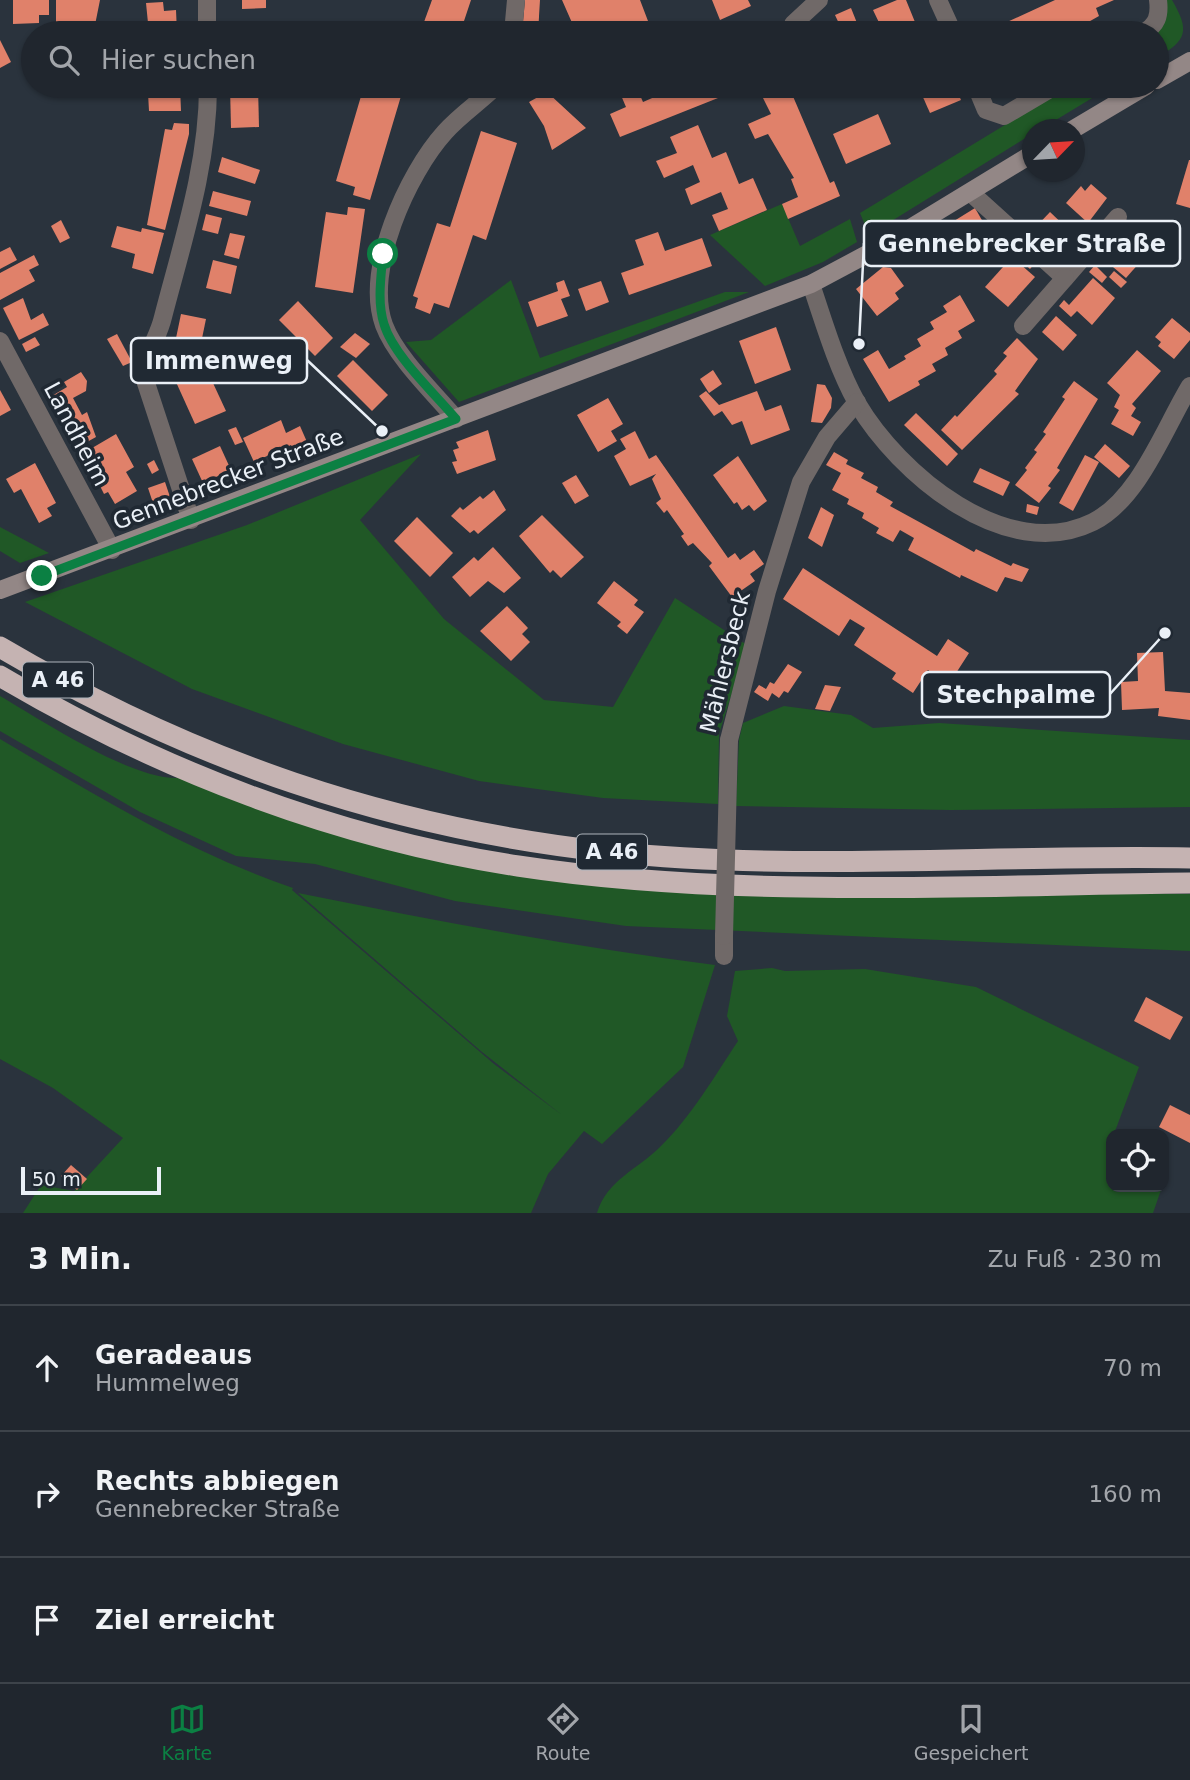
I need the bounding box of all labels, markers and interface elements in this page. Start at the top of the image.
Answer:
search box [21,21,1169,98]
icon: search [45,41,83,79]
text: Hier suchen [101,45,256,75]
north arrow [1022,119,1085,182]
callout: Gennebrecker Straße [864,221,1180,266]
text: Gennebrecker Straße [878,230,1166,258]
route start [367,238,398,269]
callout: Immenweg [131,338,307,383]
text: Immenweg [145,347,293,375]
street label: Landheim [39,378,115,490]
street label: Gennebrecker Straße [109,423,347,535]
route end [26,560,57,591]
street label: Mählersbeck [695,588,755,736]
road number: A 46 [23,662,93,698]
callout: Stechpalme [922,672,1110,717]
text: Stechpalme [936,681,1096,709]
road number: A 46 [577,834,647,870]
map controls [1106,1129,1169,1192]
button: locate [1106,1129,1169,1192]
scale bar [21,1164,161,1196]
text: 50 m [32,1168,81,1190]
text: 3 Min. [28,1241,132,1276]
text: Zu Fuß · 230 m [988,1246,1162,1272]
text: Geradeaus [95,1340,252,1370]
icon: ahead [28,1349,66,1387]
text: 70 m [1103,1355,1162,1381]
text: Hummelweg [95,1370,240,1396]
text: Rechts abbiegen [95,1466,340,1496]
icon: right [28,1475,66,1513]
text: 160 m [1088,1481,1162,1507]
text: Gennebrecker Straße [95,1496,340,1522]
icon: arrive [28,1601,66,1639]
text: Ziel erreicht [95,1605,275,1635]
tab: Karte [162,1700,212,1764]
tab: Route [535,1700,591,1764]
tab: Gespeichert [914,1700,1028,1764]

